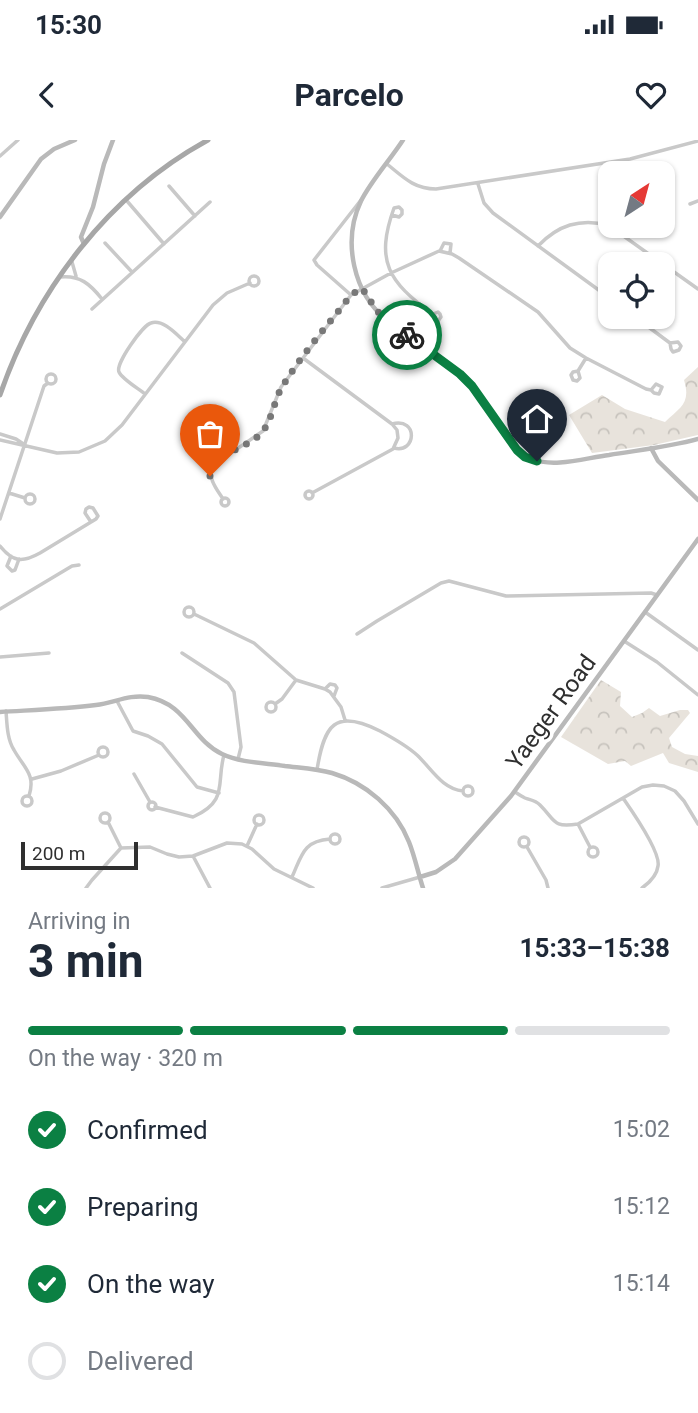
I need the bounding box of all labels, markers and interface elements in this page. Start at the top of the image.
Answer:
text: 15:30 [35,10,102,40]
icon: back [28,76,66,114]
text: Parcelo [294,76,404,114]
icon: heart [632,76,670,114]
north arrow [598,161,676,238]
map controls [598,161,675,329]
button: locate [598,252,675,329]
courier [372,300,442,370]
icon: bike [388,316,426,354]
pin [507,389,567,461]
icon: home [518,400,556,438]
pin [180,404,240,476]
icon: bag [191,415,229,453]
street label: Yaeger Road [500,649,602,775]
scale bar [21,839,138,871]
text: 200 m [32,842,85,865]
text: Arriving in [28,908,131,935]
text: 15:33–15:38 [520,933,670,963]
text: 3 min [28,934,144,988]
text: On the way · 320 m [28,1045,223,1072]
icon: check [28,1111,66,1149]
text: Confirmed [87,1115,208,1145]
text: 15:02 [613,1116,670,1143]
icon: check [28,1188,66,1226]
text: Preparing [87,1192,199,1222]
text: 15:12 [613,1193,670,1220]
icon: check [28,1265,66,1303]
text: On the way [87,1269,215,1299]
text: 15:14 [613,1270,670,1297]
text: Delivered [87,1346,194,1376]

